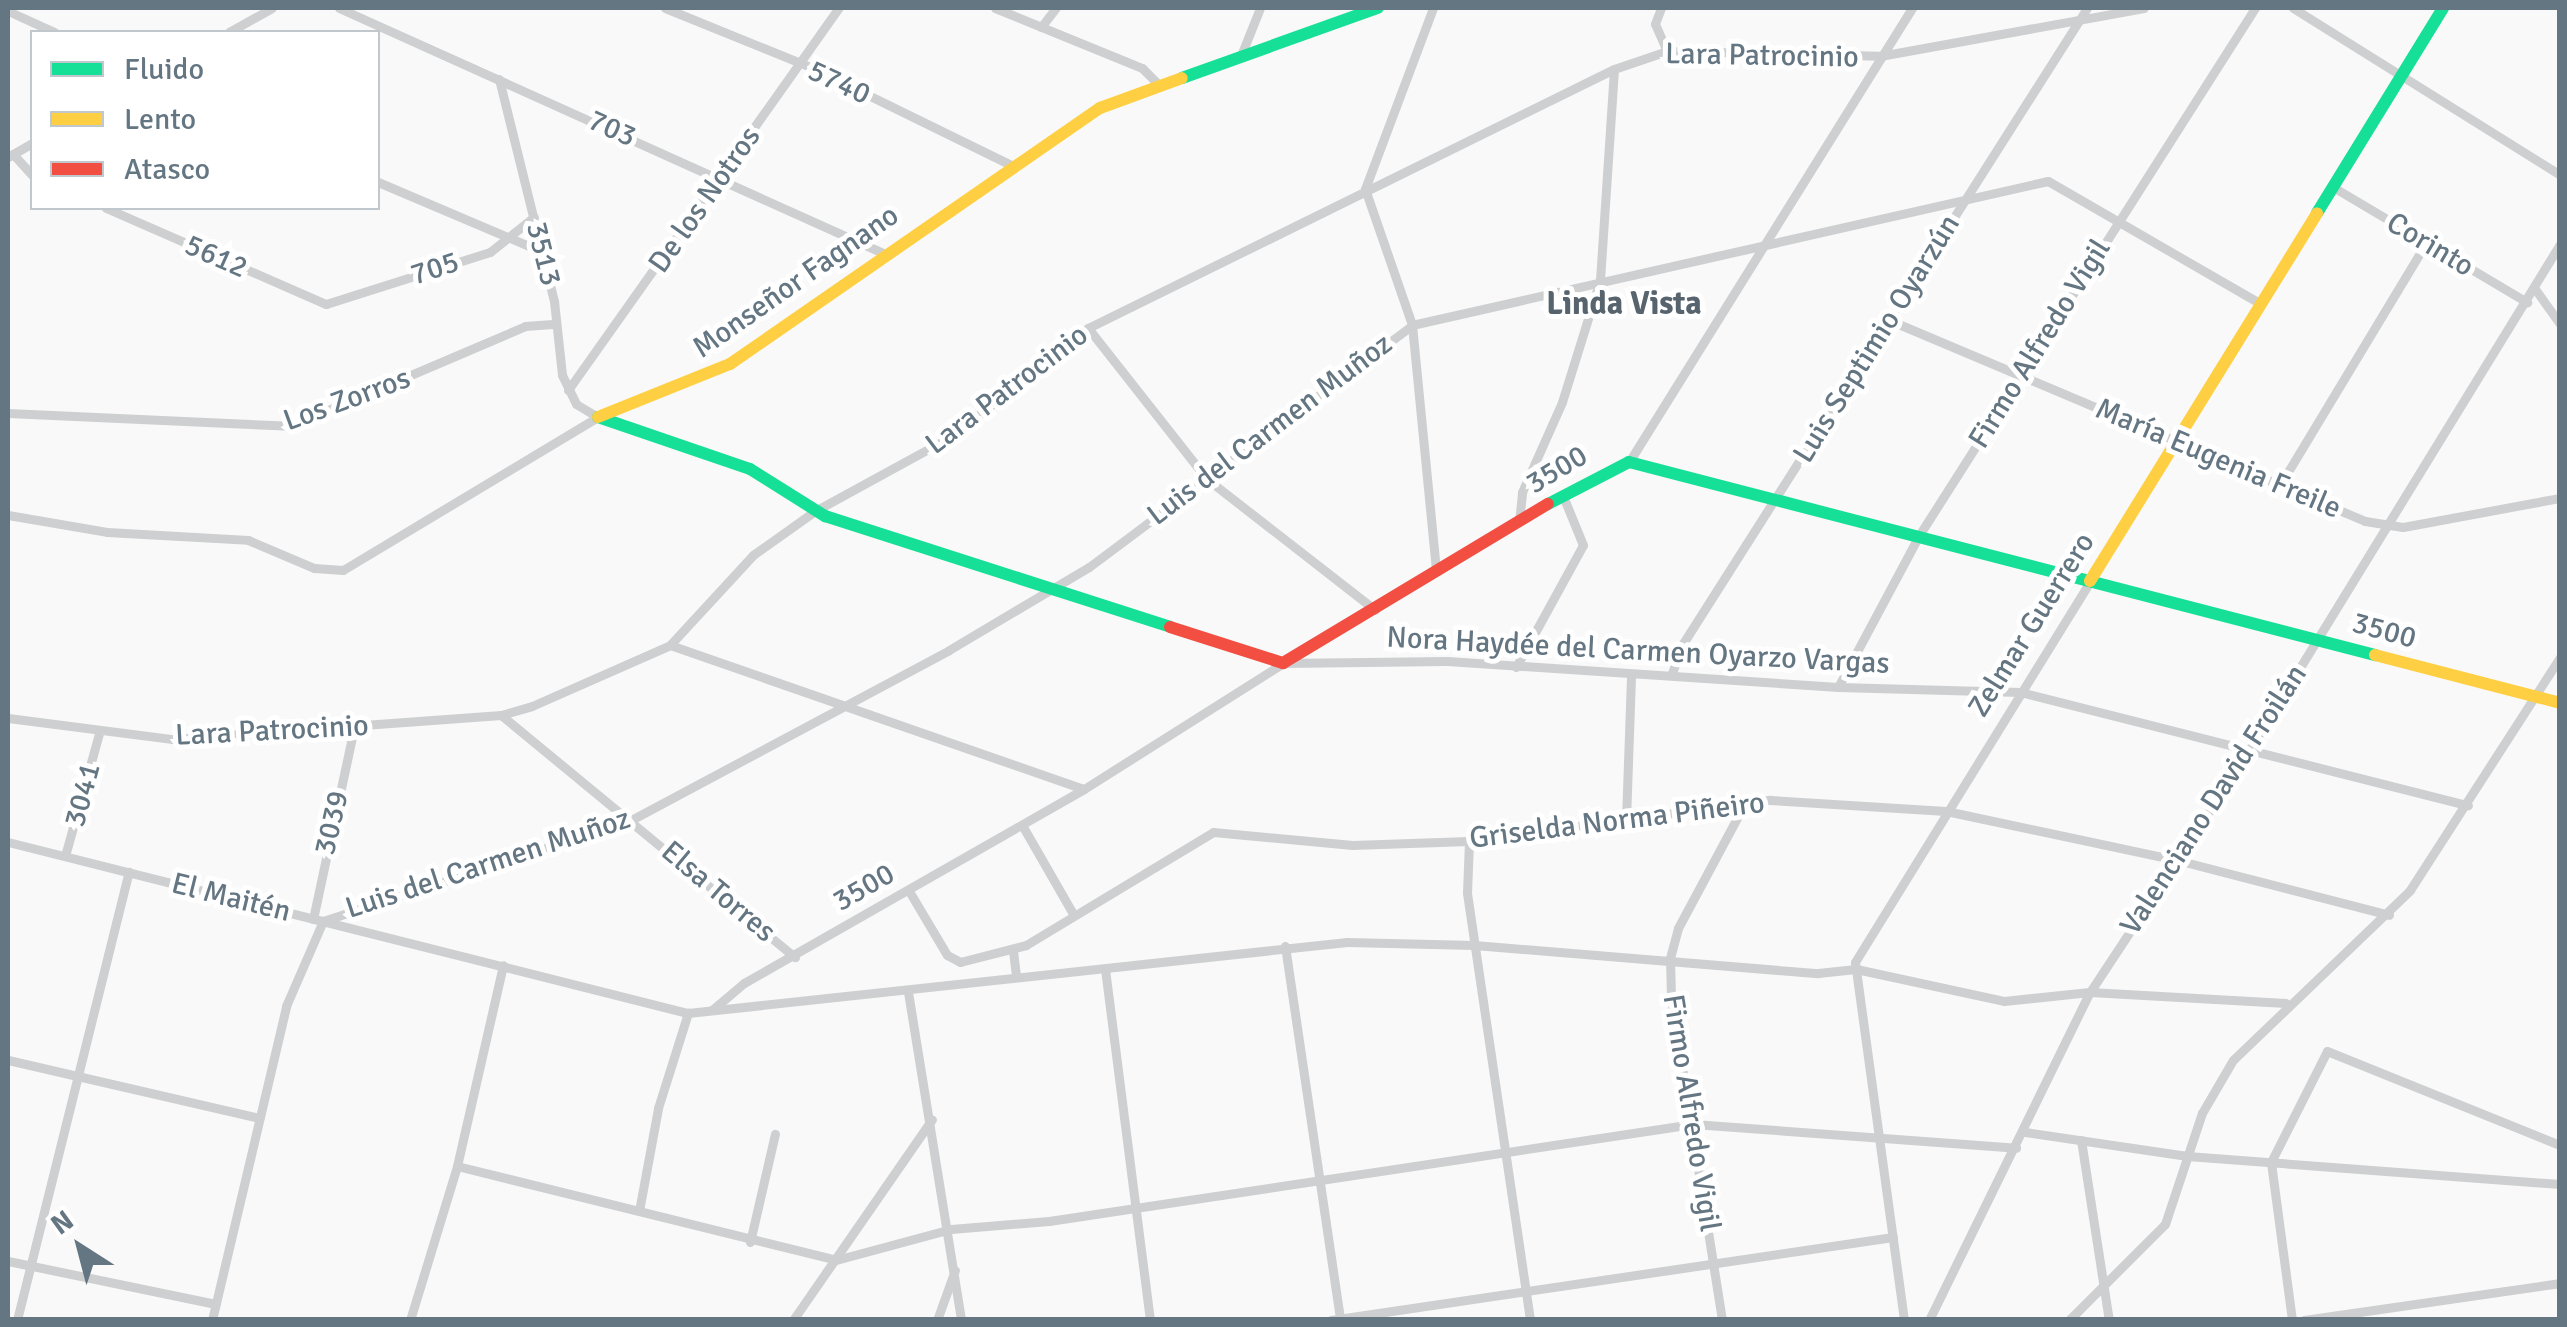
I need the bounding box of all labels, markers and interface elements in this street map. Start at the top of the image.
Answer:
legend [30,30,380,210]
street label: Lara Patrocinio [1665,36,1859,76]
text: Fluido [124,51,204,88]
street label: 5740 [802,53,876,113]
text: Lento [124,101,196,138]
street label: 703 [582,103,642,155]
street label: De los Notros [641,120,769,280]
text: Atasco [124,151,210,188]
street label: Monseñor Fagnano [686,198,906,366]
street label: Corinto [2380,205,2480,285]
street label: Luis Septimio Oyarzún [1786,208,1968,470]
street label: 3513 [518,218,568,290]
street label: 5612 [179,227,253,287]
street label: Firmo Alfredo Vigil [1961,233,2119,455]
street label: 705 [406,244,464,294]
district label: Linda Vista [1546,285,1702,323]
street label: Lara Patrocinio [919,317,1095,463]
street label: Luis del Carmen Muñoz [1141,326,1399,534]
street label: Los Zorros [279,360,415,440]
street label: María Eugenia Freile [2090,391,2346,527]
street label: 3500 [1520,438,1594,502]
street label: Zelmar Guerrero [1961,526,2103,724]
street label: 3500 [2348,605,2420,657]
street label: Nora Haydée del Carmen Oyarzo Vargas [1386,620,1890,682]
street label: Valenciano David Froilán [2113,658,2315,942]
street label: Lara Patrocinio [174,708,370,754]
street label: 3041 [57,759,109,831]
street label: Griselda Norma Piñeiro [1467,785,1767,857]
street label: 3039 [307,787,357,859]
street label: Luis del Carmen Muñoz [341,801,635,927]
street label: Elsa Torres [653,834,783,950]
street label: 3500 [827,856,901,920]
street label: El Maitén [168,866,294,930]
street label: Firmo Alfredo Vigil [1654,992,1728,1234]
north arrow [30,1197,130,1297]
text: N [44,1203,80,1242]

